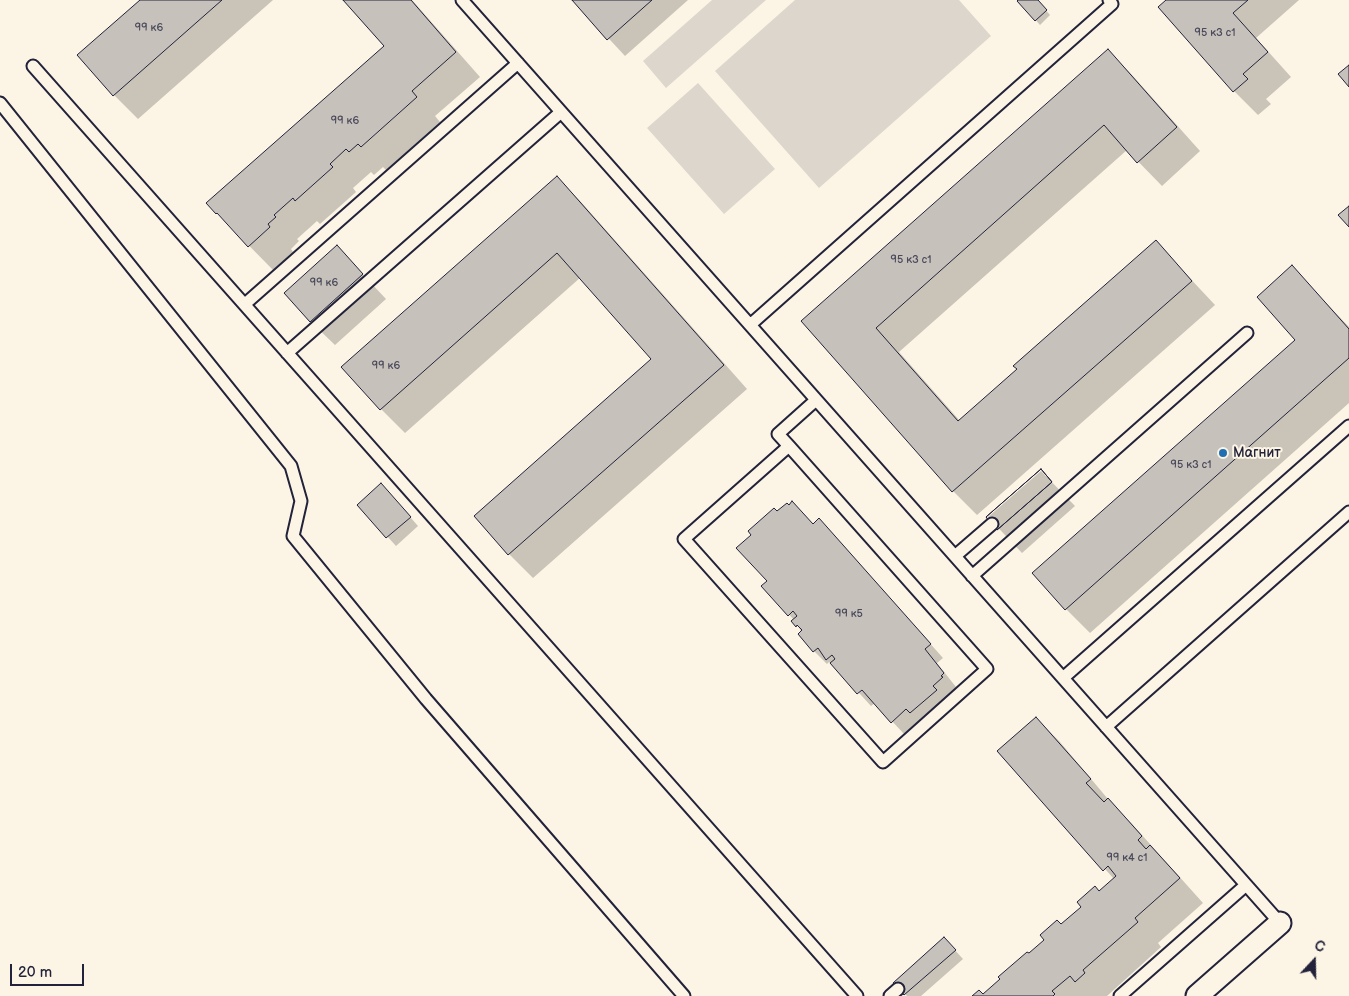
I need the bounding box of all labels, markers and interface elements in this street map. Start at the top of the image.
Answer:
house number: 99 к6 [135,21,163,35]
house number: 95 к3 с1 [1195,26,1235,40]
house number: 99 к6 [331,114,359,128]
house number: 95 к3 с1 [891,253,931,267]
house number: 99 к6 [310,276,338,290]
house number: 99 к6 [372,359,400,373]
place label: Магнит [1233,445,1281,461]
marker: Магнит [1217,447,1229,459]
house number: 95 к3 с1 [1171,458,1211,472]
house number: 99 к5 [835,607,863,621]
house number: 99 к4 с1 [1107,851,1147,865]
north arrow [1289,936,1339,986]
text: С [1312,937,1327,956]
scale bar [12,954,86,986]
text: 20 m [18,963,52,982]

